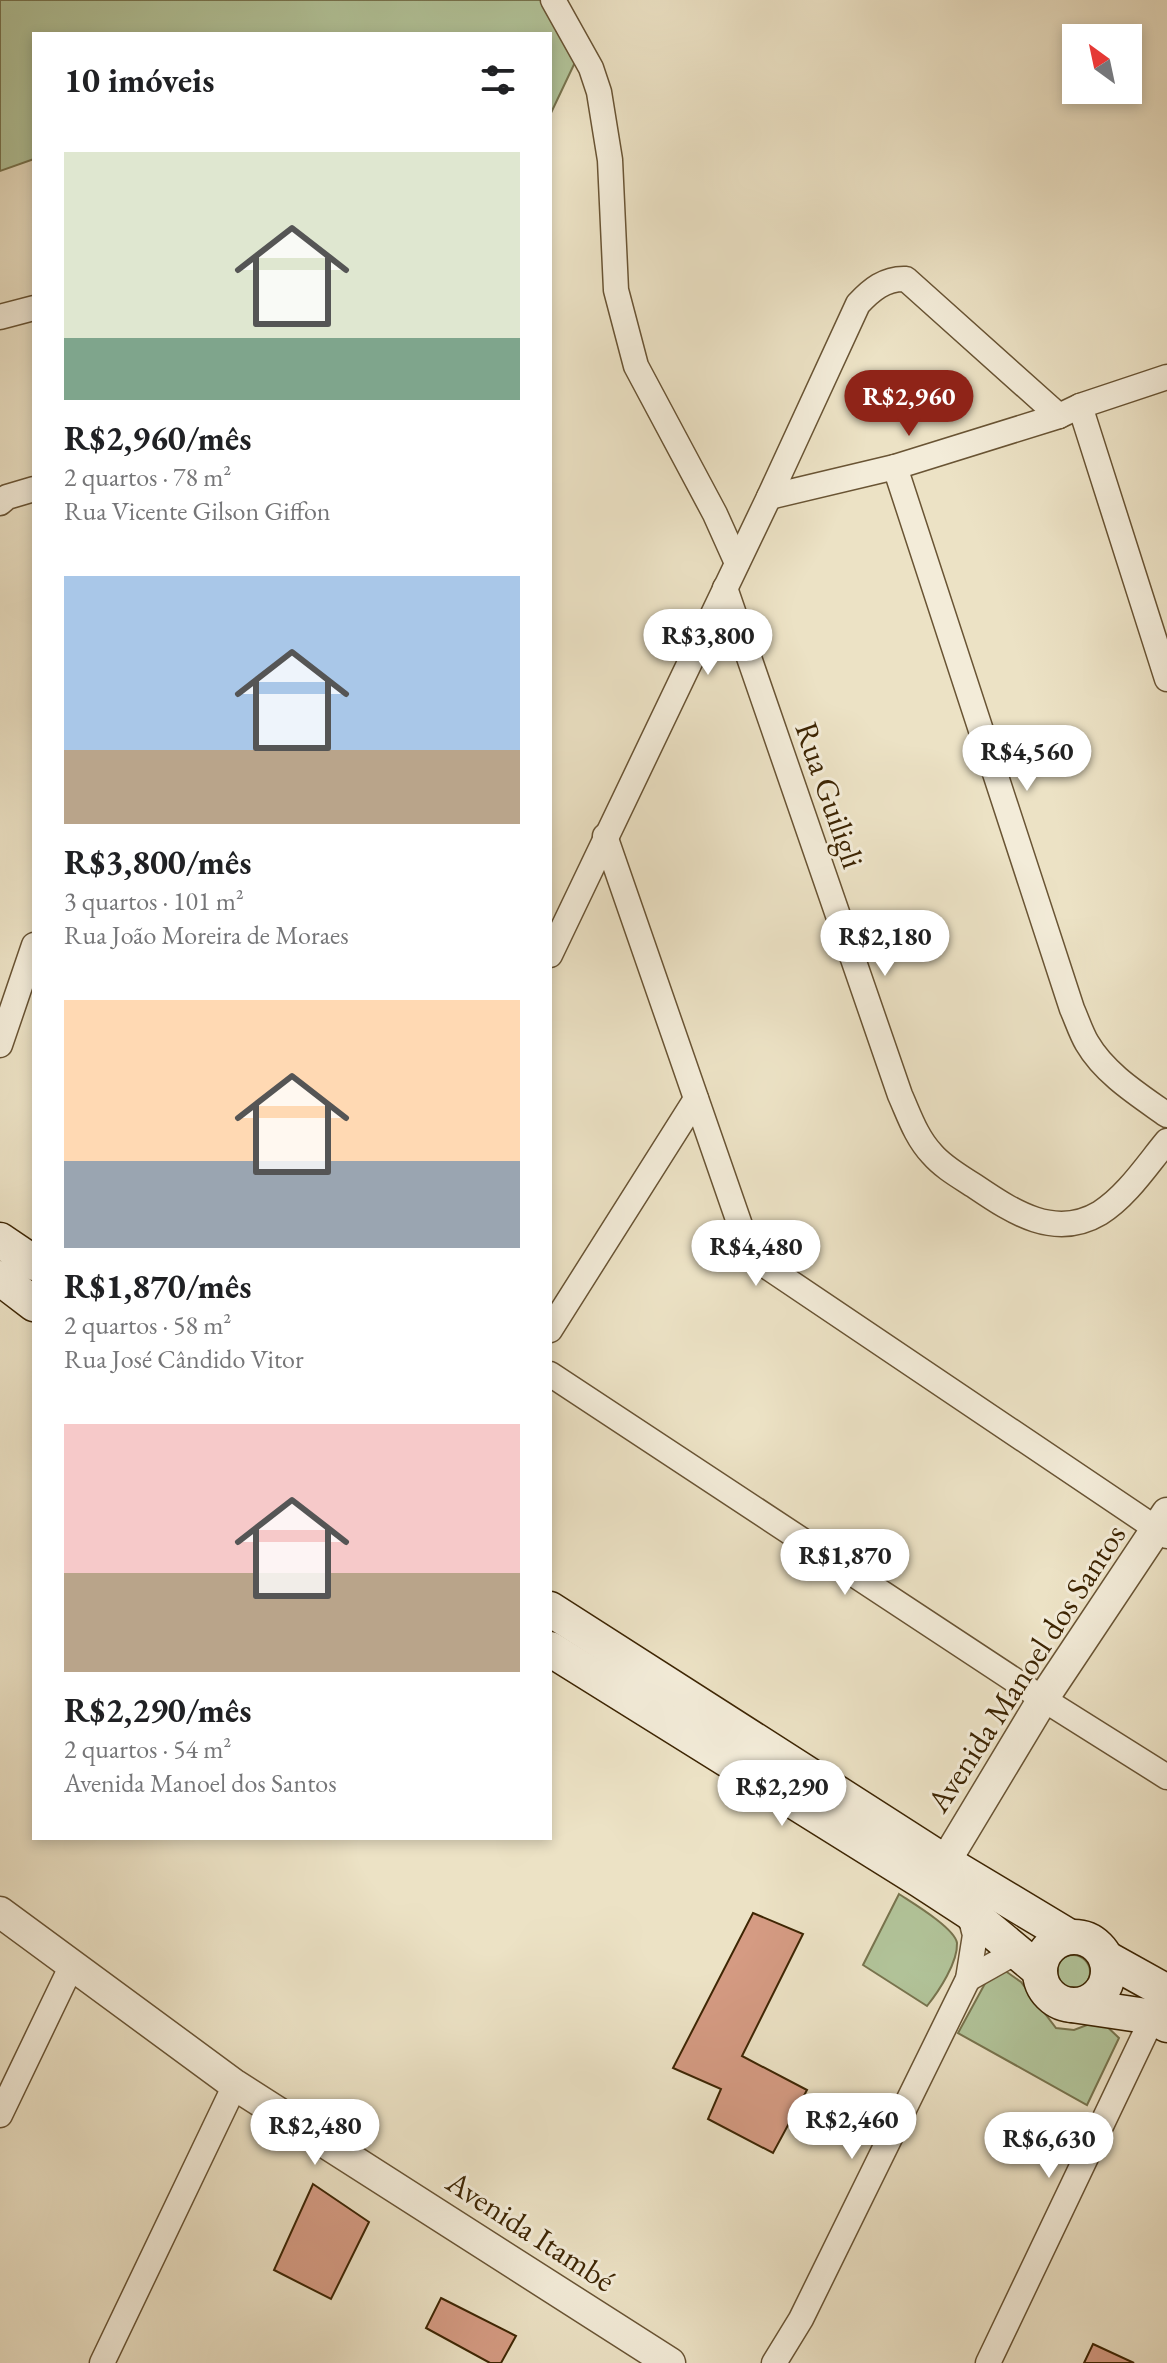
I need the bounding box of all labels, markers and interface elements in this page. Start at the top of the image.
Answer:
north arrow [1062,24,1142,104]
map controls [1062,24,1142,104]
text: 10 imóveis [64,58,214,102]
icon: filters [476,58,520,102]
icon: home [220,204,364,348]
pin: R$2,960 [835,370,983,438]
text: R$2,960 [862,379,956,413]
text: R$2,960/mês [64,416,251,460]
text: 2 quartos · 78 m² [64,460,231,494]
text: Rua Vicente Gilson Giffon [64,494,331,528]
pin: R$3,800 [634,609,782,677]
text: R$3,800 [661,618,755,652]
icon: home [220,628,364,772]
street label: Rua Guiligli [785,716,875,874]
pin: R$4,560 [953,725,1101,793]
text: R$4,560 [980,734,1074,768]
text: R$3,800/mês [64,840,251,884]
text: 3 quartos · 101 m² [64,884,244,918]
pin: R$2,180 [811,910,959,978]
text: Rua João Moreira de Moraes [64,918,349,952]
text: R$2,180 [838,919,932,953]
icon: home [220,1052,364,1196]
pin: R$4,480 [682,1220,830,1288]
text: R$4,480 [709,1229,803,1263]
text: R$1,870/mês [64,1264,251,1308]
text: 2 quartos · 58 m² [64,1308,231,1342]
text: Rua José Cândido Vitor [64,1342,304,1376]
icon: home [220,1476,364,1620]
street label: Avenida Manoel dos Santos [916,1516,1135,1821]
pin: R$1,870 [771,1529,919,1597]
text: R$1,870 [798,1538,892,1572]
text: R$2,290/mês [64,1688,251,1732]
text: 2 quartos · 54 m² [64,1732,231,1766]
pin: R$2,290 [708,1760,856,1828]
text: Avenida Manoel dos Santos [64,1766,337,1800]
text: R$2,290 [735,1769,829,1803]
pin: R$2,460 [778,2093,926,2161]
pin: R$2,480 [241,2099,389,2167]
text: R$2,460 [805,2102,899,2136]
text: R$2,480 [268,2108,362,2142]
pin: R$6,630 [975,2112,1123,2180]
text: R$6,630 [1002,2121,1096,2155]
street label: Avenida Itambé [438,2160,623,2301]

